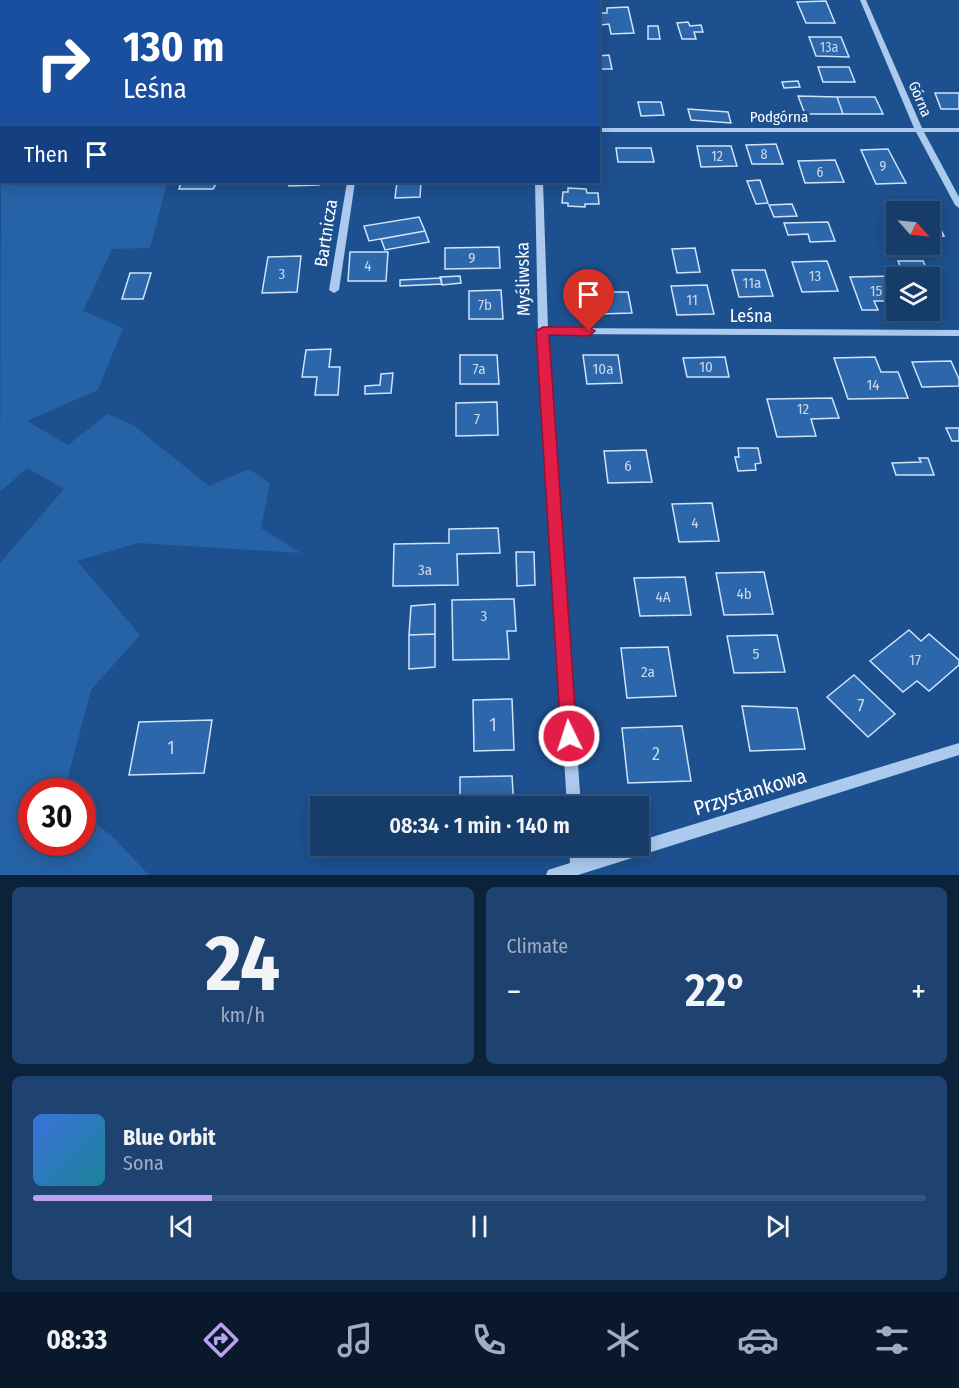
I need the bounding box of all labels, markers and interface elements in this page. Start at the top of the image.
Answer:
text: 130 m [123,22,224,72]
icon: right [24,24,102,102]
house number: 13a [820,39,838,56]
text: Leśna [123,73,187,105]
street label: Górna [904,78,936,120]
street label: Podgórna [750,108,808,126]
icon: arrive [80,138,113,171]
text: Then [24,141,68,168]
house number: 8 [761,146,768,163]
house number: 12 [711,148,723,165]
house number: 9 [880,158,887,175]
house number: 6 [817,164,824,181]
street label: Bartnicza [310,197,342,268]
north arrow [886,201,940,255]
map controls [886,201,940,321]
street label: Myśliwska [511,242,535,316]
house number: 9 [468,249,476,267]
house number: 4 [364,257,372,275]
house number: 3 [279,265,286,283]
house number: 13 [809,267,822,285]
button: layers [886,267,940,321]
pin [563,269,614,331]
house number: 11a [743,274,761,292]
icon: arrive [572,278,605,311]
house number: 15 [870,282,882,300]
house number: 11 [686,291,698,309]
house number: 7b [478,296,492,314]
street label: Leśna [730,305,772,327]
house number: 10 [699,358,713,376]
house number: 7a [473,360,485,378]
house number: 10a [592,360,614,378]
house number: 14 [866,376,880,394]
house number: 12 [797,400,810,418]
house number: 7 [474,410,480,428]
house number: 6 [624,457,632,475]
house number: 4 [691,514,699,532]
house number: 3a [418,561,432,579]
house number: 4b [736,585,752,603]
house number: 4A [655,588,671,606]
house number: 3 [481,607,488,625]
house number: 5 [753,645,760,663]
house number: 17 [909,651,921,669]
house number: 2a [641,663,655,681]
house number: 7 [857,695,865,717]
position arrow [537,704,601,768]
house number: 1 [489,714,497,736]
house number: 1 [167,737,175,759]
house number: 2 [652,743,660,765]
street label: Przystankowa [690,763,810,821]
speed limit sign: 30 [18,778,96,856]
text: 08:34 · 1 min · 140 m [389,812,570,839]
text: 24 [205,917,280,1011]
text: Climate [507,934,568,958]
text: 22° [685,964,747,1018]
text: − [507,972,521,1012]
text: + [911,972,926,1012]
text: km/h [220,1003,265,1027]
text: Blue Orbit [123,1124,216,1151]
text: Sona [123,1151,164,1175]
icon: previous [165,1210,198,1243]
icon: pause [463,1210,496,1243]
icon: next [761,1210,794,1243]
icon: directions [200,1319,242,1361]
icon: music [334,1319,376,1361]
icon: phone [468,1319,510,1361]
icon: climate [602,1319,644,1361]
icon: car [737,1319,779,1361]
icon: filters [871,1319,913,1361]
text: 08:33 [46,1324,107,1356]

